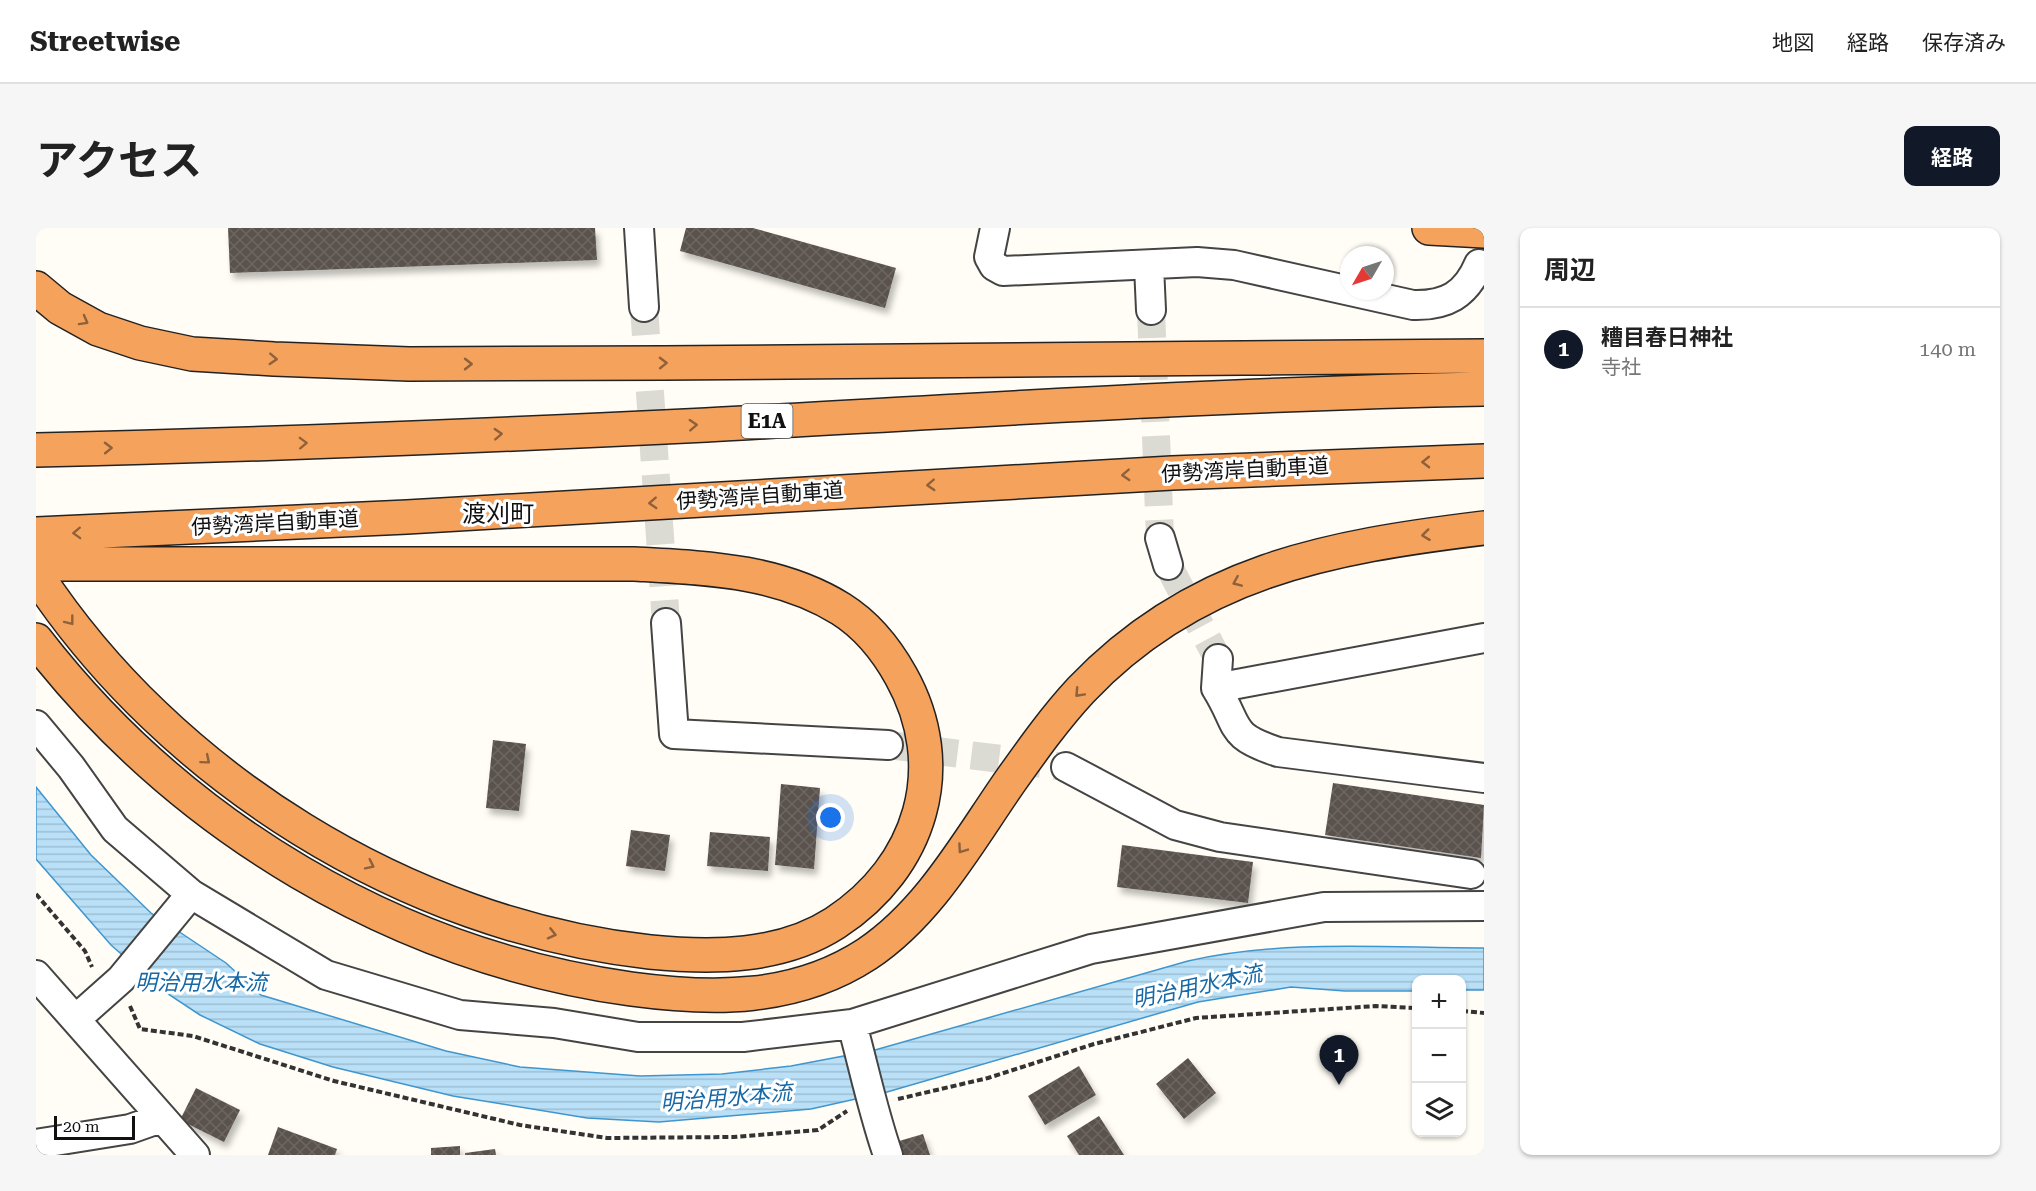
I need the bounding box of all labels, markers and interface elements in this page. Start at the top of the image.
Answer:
text: Streetwise [30,25,181,58]
text: 地図 [1772,31,1814,55]
text: 経路 [1847,31,1889,55]
text: 保存済み [1922,31,2006,55]
button: 経路 [1904,126,2000,186]
text: アクセス [36,136,202,185]
north arrow [1340,246,1394,300]
text: 周辺 [1544,255,1596,285]
one-way arrow [78,314,88,325]
text: 糟目春日神社 [1601,325,1733,350]
text: 1 [1558,337,1569,361]
text: 140 m [1919,337,1976,361]
one-way arrow [269,352,278,365]
text: 寺社 [1601,355,1641,379]
one-way arrow [464,357,473,370]
one-way arrow [659,357,668,369]
road number: E1A [742,404,792,438]
one-way arrow [688,419,697,432]
one-way arrow [494,428,503,441]
one-way arrow [299,437,308,449]
one-way arrow [104,442,113,454]
street label: 伊勢湾岸自動車道 [1160,454,1330,486]
one-way arrow [1421,456,1430,468]
one-way arrow [1121,469,1130,482]
street label: 伊勢湾岸自動車道 [675,478,845,514]
one-way arrow [927,479,936,492]
one-way arrow [648,496,657,509]
district label: 渡刈町 [462,500,534,528]
street label: 伊勢湾岸自動車道 [190,507,360,539]
one-way arrow [72,526,81,539]
one-way arrow [1421,528,1431,541]
one-way arrow [1233,575,1244,587]
one-way arrow [63,614,74,625]
one-way arrow [1075,686,1086,696]
one-way arrow [199,753,210,764]
your location [816,803,845,832]
one-way arrow [958,842,969,853]
one-way arrow [363,858,374,870]
one-way arrow [547,926,557,939]
water label: 明治用水本流 [1130,960,1267,1012]
water label: 明治用水本流 [135,970,270,995]
map controls [1412,975,1466,1137]
button: + [1412,975,1466,1029]
button: − [1412,1029,1466,1083]
pin: 1 [1320,1036,1358,1085]
water label: 明治用水本流 [659,1079,796,1116]
button: layers [1412,1083,1466,1137]
scale bar [54,1113,135,1140]
text: 20 m [63,1117,100,1136]

